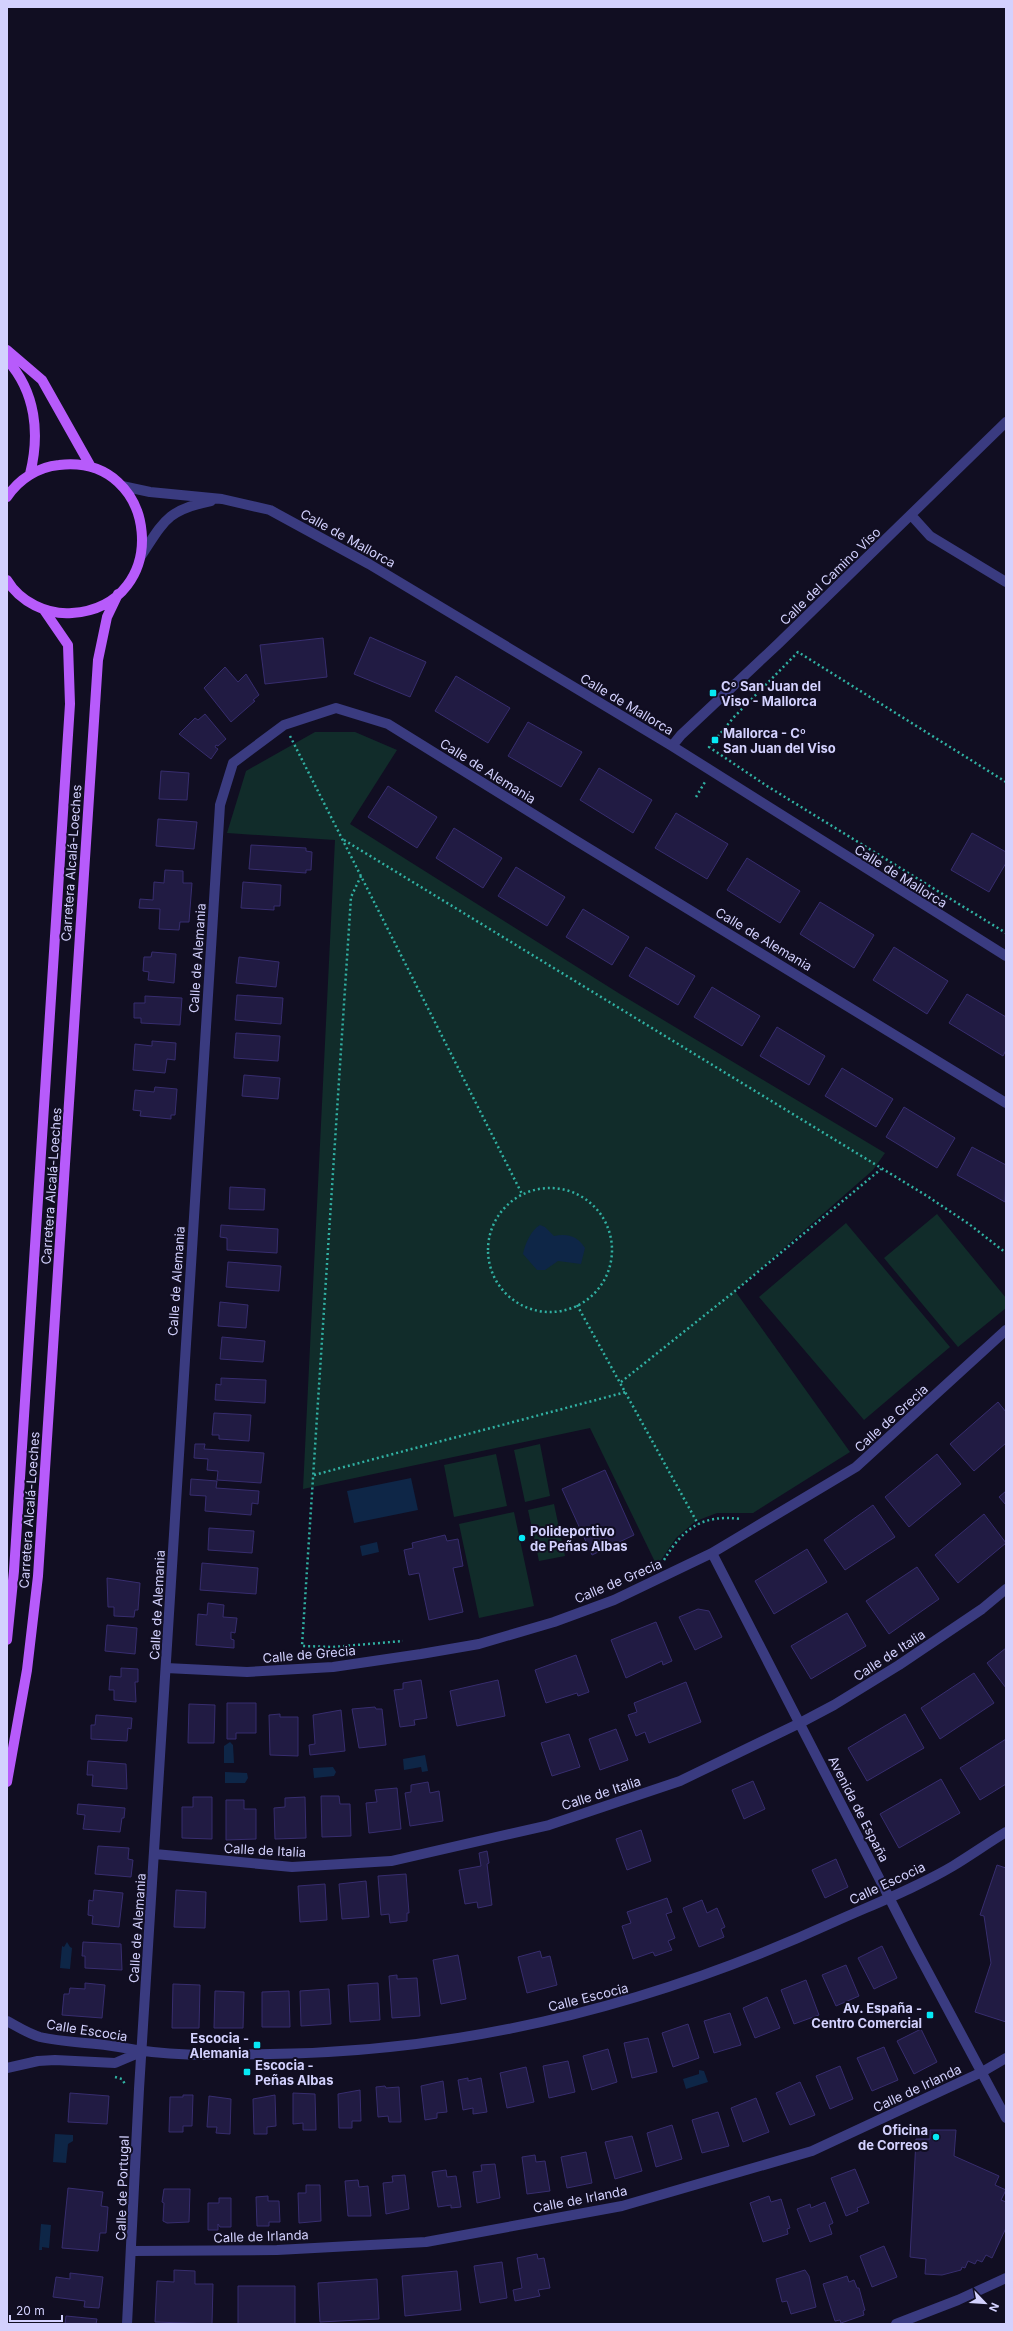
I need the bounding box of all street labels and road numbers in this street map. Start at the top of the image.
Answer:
street label: Calle de Mallorca [298,505,398,571]
street label: Calle del Camino Viso [776,524,884,628]
street label: Calle de Mallorca [577,670,677,738]
street label: Calle de Alemania [437,735,539,807]
street label: Carretera Alcalá-Loeches [58,784,84,942]
street label: Calle de Mallorca [852,841,950,911]
street label: Calle de Alemania [185,903,209,1013]
street label: Calle de Alemania [713,904,815,974]
street label: Carretera Alcalá-Loeches [38,1107,64,1265]
street label: Calle de Alemania [164,1226,188,1336]
street label: Calle de Grecia [851,1381,931,1455]
street label: Carretera Alcalá-Loeches [16,1431,42,1589]
street label: Calle de Alemania [146,1550,168,1660]
street label: Calle de Grecia [572,1555,664,1607]
street label: Calle de Italia [850,1626,928,1684]
street label: Calle de Grecia [262,1642,356,1666]
street label: Avenida de España [825,1753,893,1865]
street label: Calle de Italia [559,1773,643,1813]
street label: Calle de Italia [223,1840,307,1860]
street label: Calle Escocia [846,1858,928,1908]
street label: Calle de Alemania [125,1873,149,1983]
street label: Calle Escocia [546,1979,630,2015]
street label: Calle Escocia [45,2016,129,2044]
street label: Calle de Irlanda [870,2061,964,2115]
street label: Calle de Portugal [112,2135,132,2241]
street label: Calle de Irlanda [532,2182,628,2216]
street label: Calle de Irlanda [213,2226,309,2246]

